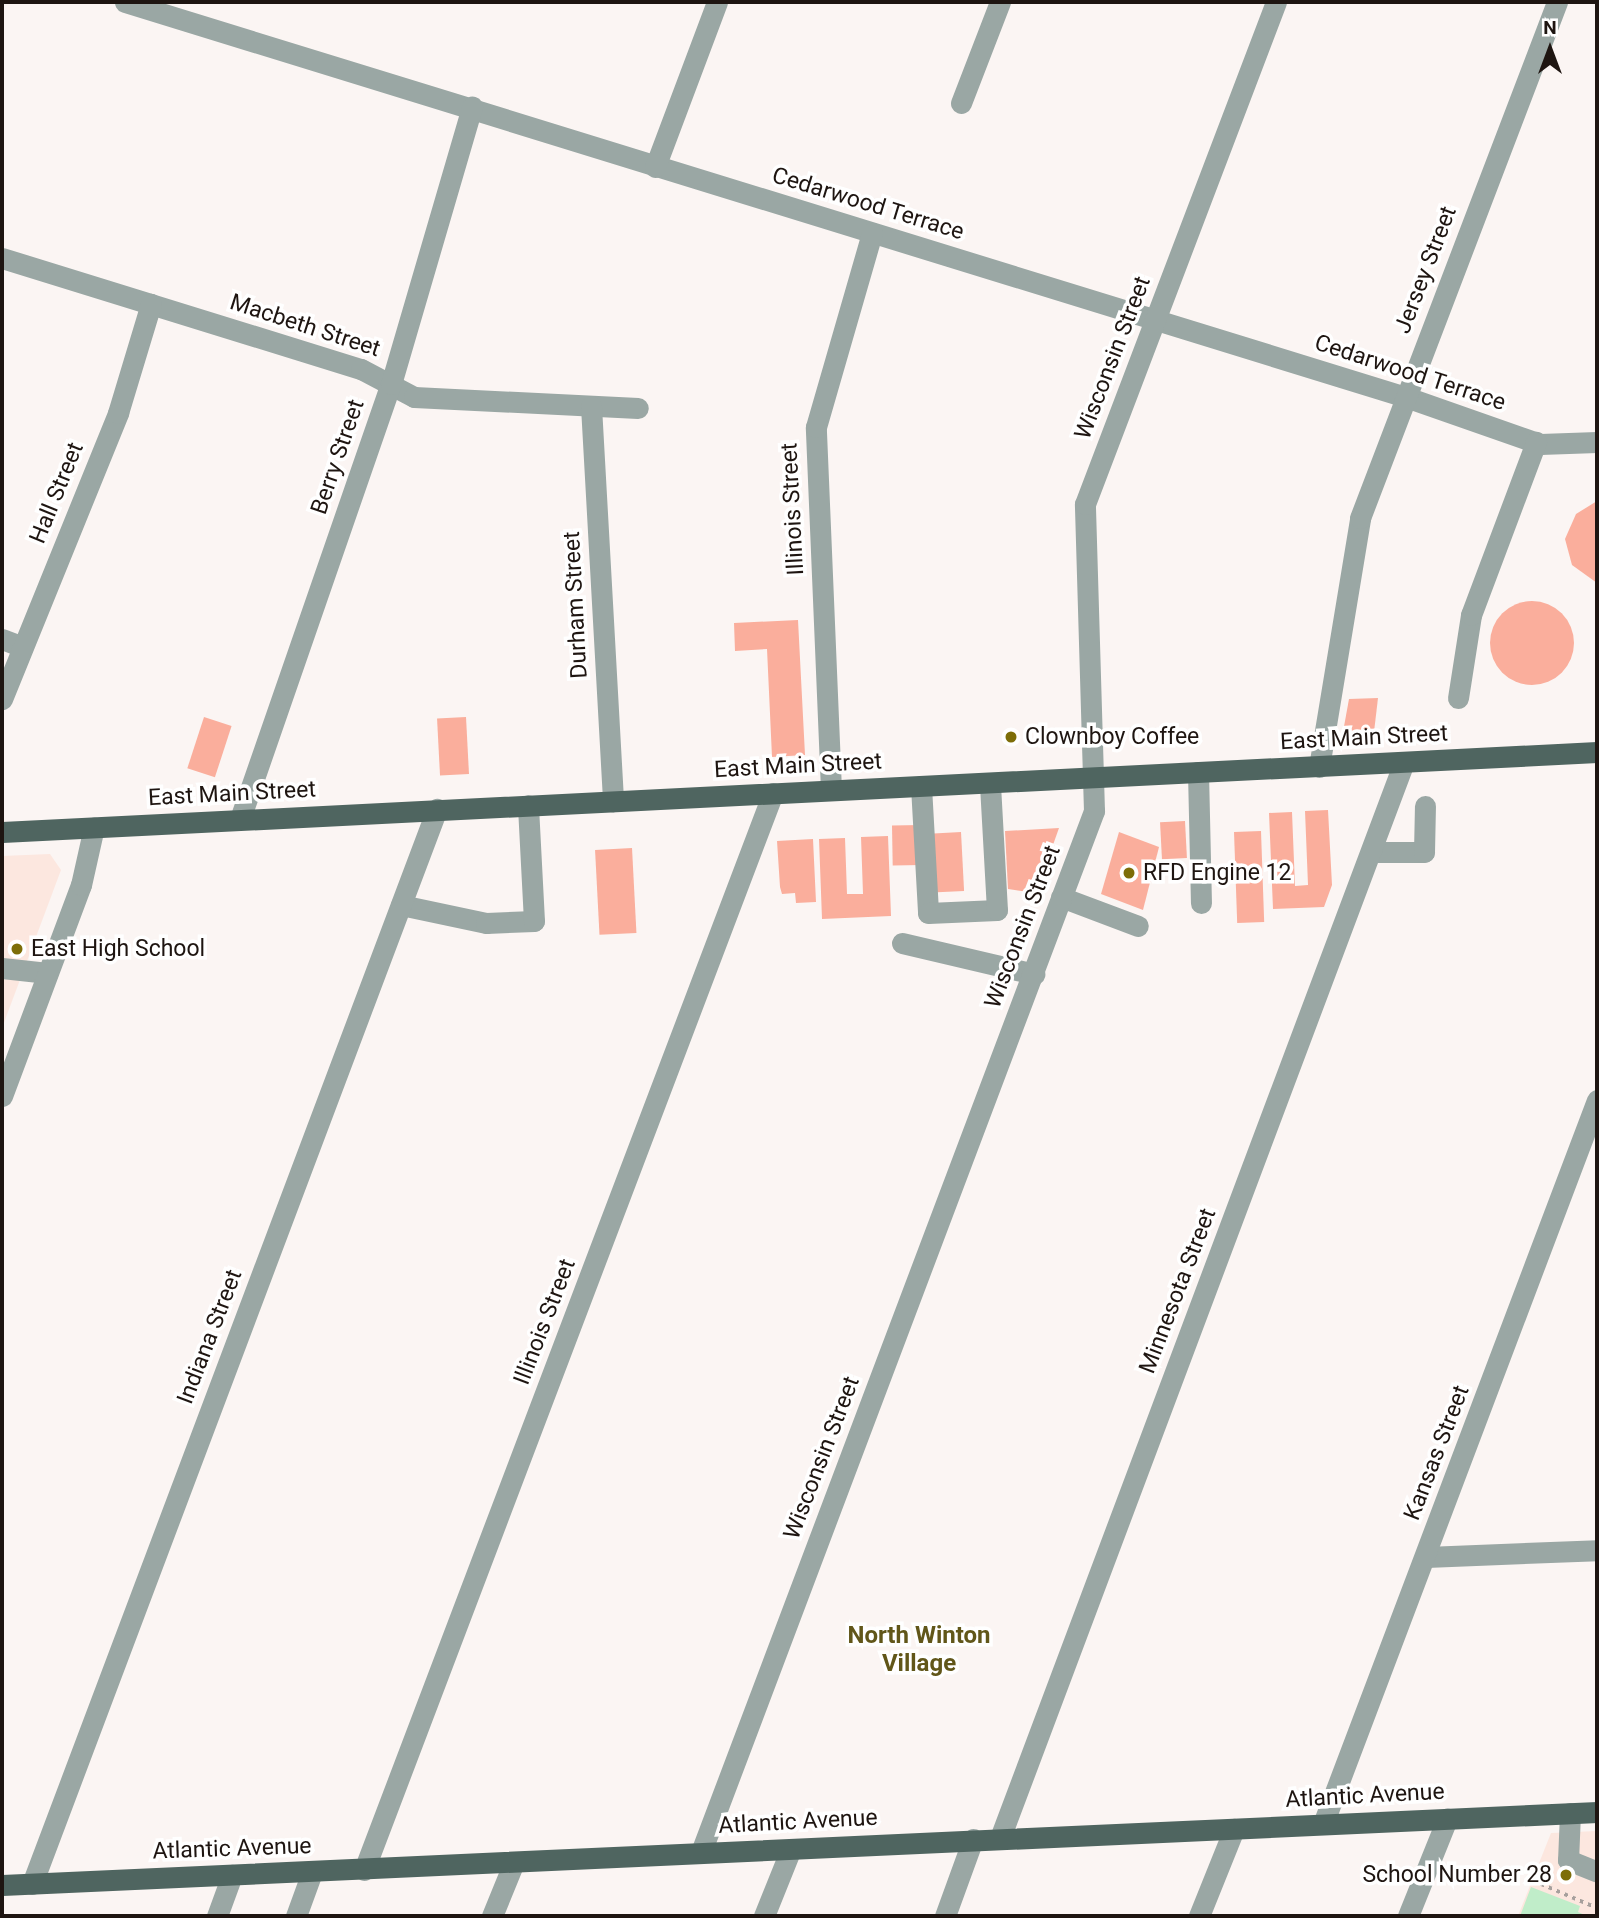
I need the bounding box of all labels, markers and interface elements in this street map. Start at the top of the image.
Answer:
north arrow [1515,14,1585,84]
text: N [1543,16,1557,39]
street label: Cedarwood Terrace [769,162,967,246]
street label: Jersey Street [1389,203,1463,337]
street label: Wisconsin Street [1069,273,1157,443]
street label: Macbeth Street [226,289,384,363]
street label: Cedarwood Terrace [1311,329,1509,417]
street label: Berry Street [305,396,371,518]
street label: Hall Street [24,438,90,548]
street label: Illinois Street [776,442,810,576]
street label: Durham Street [558,531,594,679]
street label: East Main Street [1279,720,1449,756]
place label: Clownboy Coffee [1025,723,1199,751]
marker: Clownboy Coffee [1003,729,1019,745]
street label: East Main Street [713,748,883,784]
street label: East Main Street [147,776,317,812]
street label: Wisconsin Street [979,842,1067,1012]
place label: RFD Engine 12 [1143,859,1291,887]
marker: RFD Engine 12 [1121,865,1137,881]
place label: East High School [31,935,205,963]
marker: East High School [9,941,25,957]
street label: Minnesota Street [1134,1205,1222,1377]
street label: Illinois Street [508,1255,582,1389]
street label: Indiana Street [172,1266,248,1408]
street label: Wisconsin Street [778,1373,866,1543]
street label: Kansas Street [1399,1382,1475,1524]
district label: North Winton Village [848,1622,990,1678]
street label: Atlantic Avenue [1285,1778,1445,1814]
street label: Atlantic Avenue [718,1804,878,1840]
street label: Atlantic Avenue [152,1832,312,1866]
place label: School Number 28 [1362,1861,1552,1889]
marker: School Number 28 [1558,1867,1574,1883]

